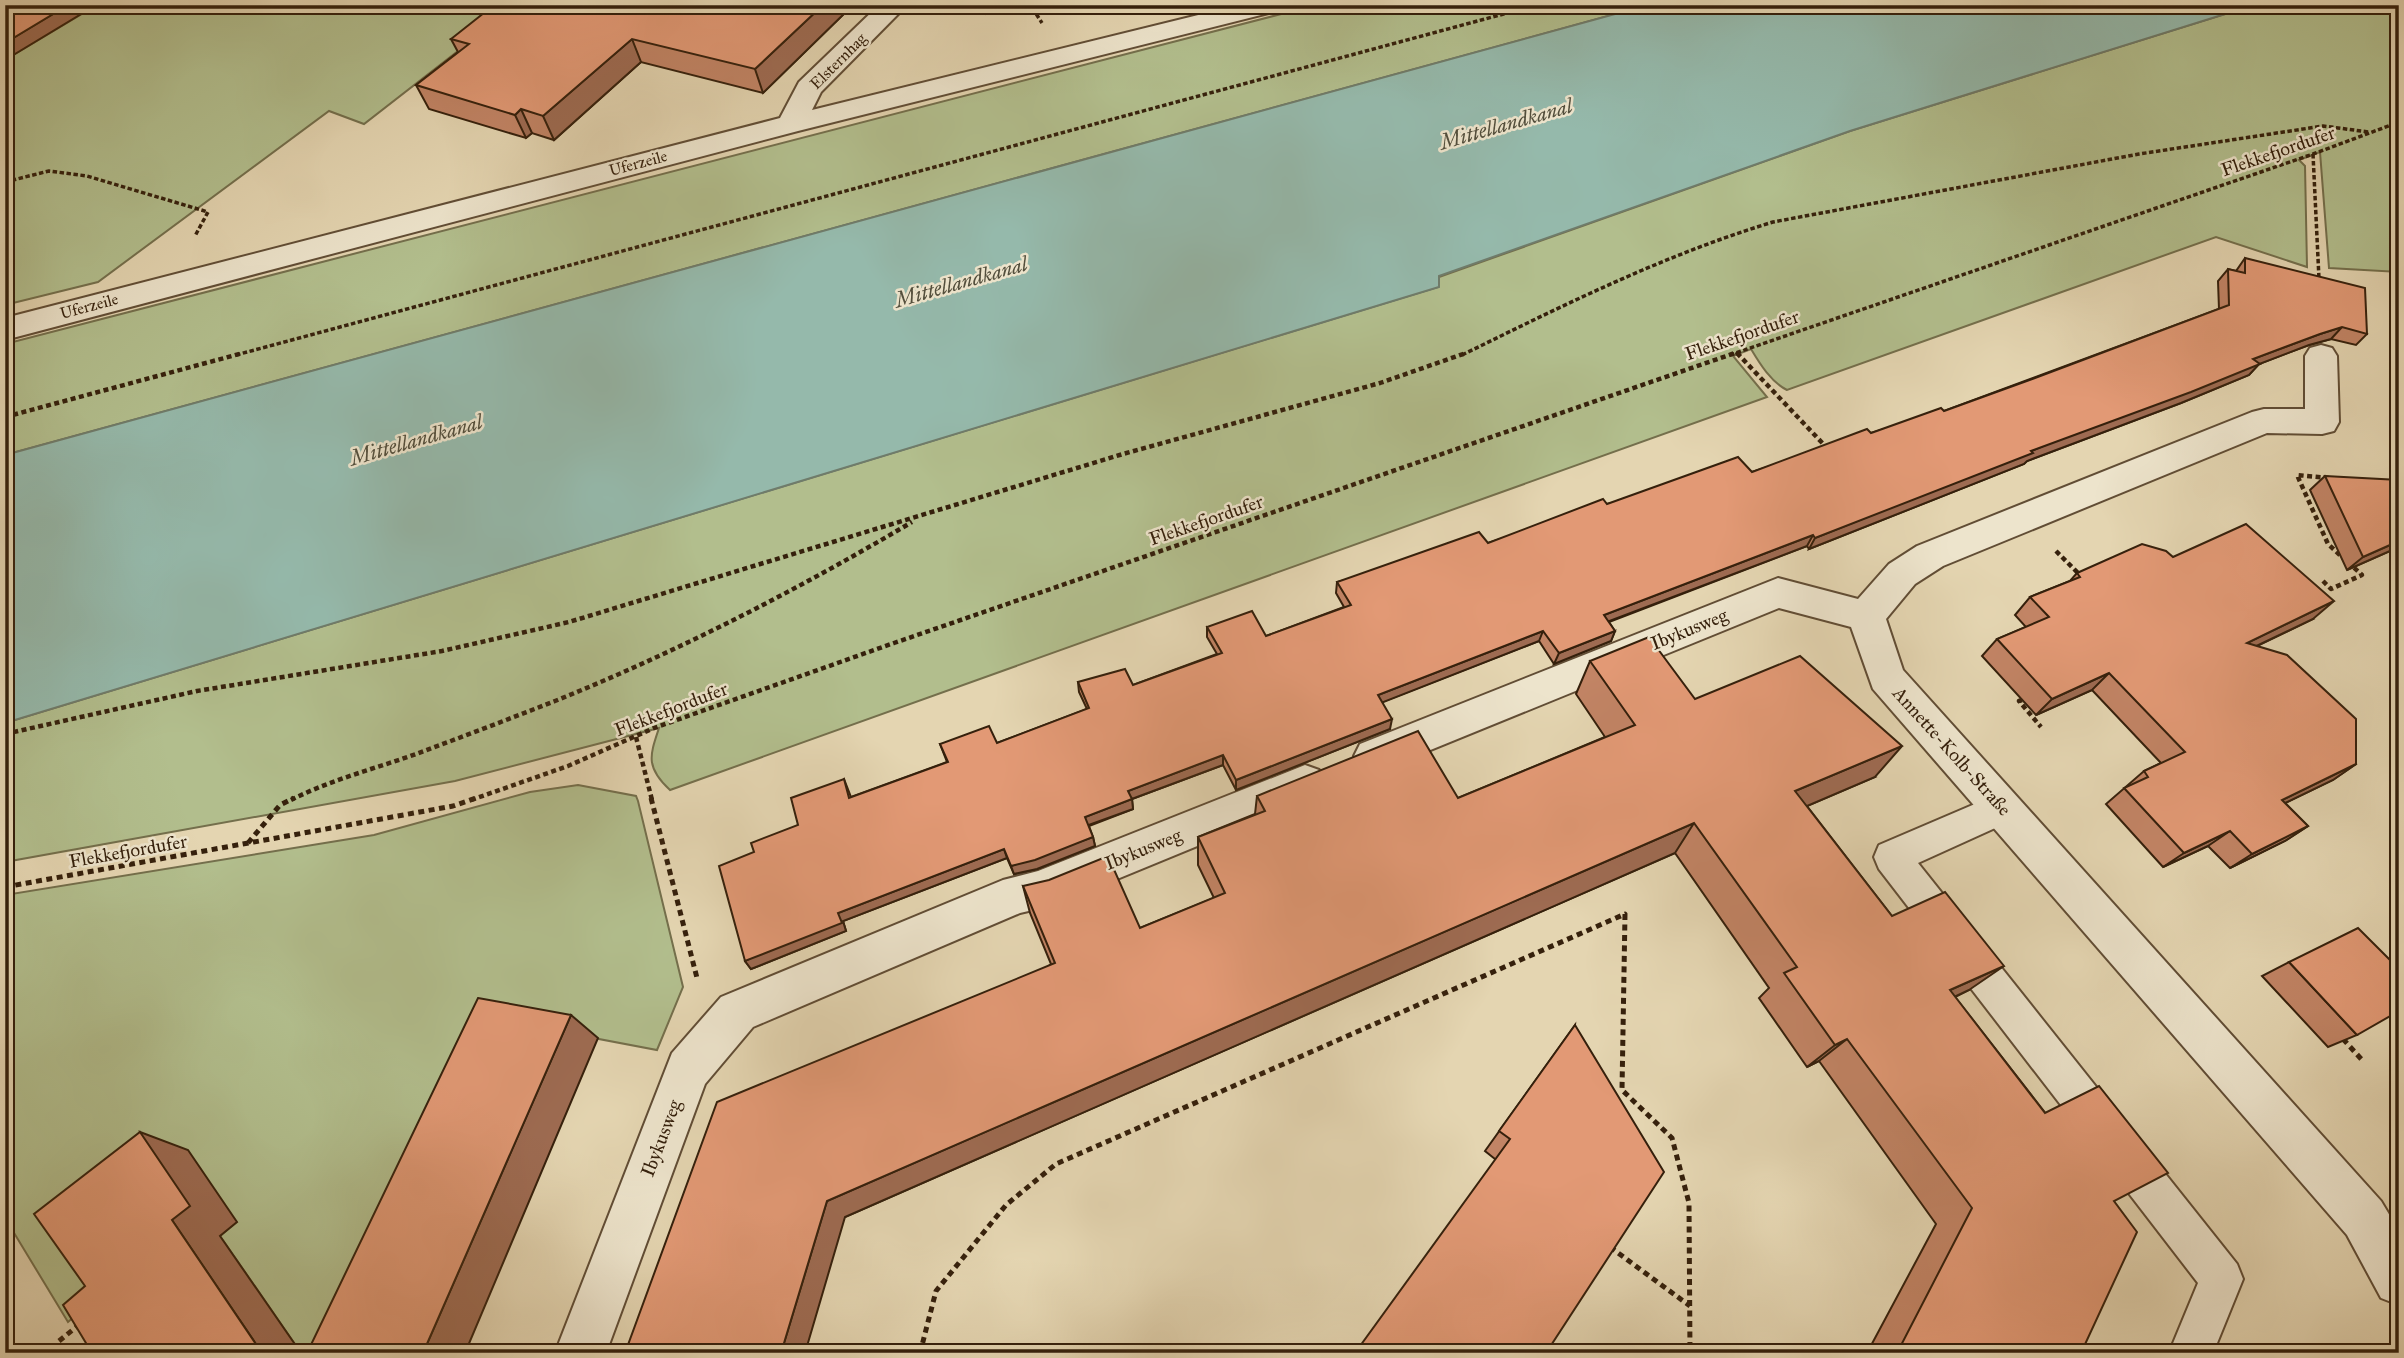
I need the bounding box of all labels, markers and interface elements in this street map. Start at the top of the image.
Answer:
street label: Elsternhag [806,29,871,94]
water label: Mittellandkanal [1435,92,1578,156]
street label: Flekkefjordufer [2218,120,2339,181]
street label: Uferzeile [607,146,670,180]
water label: Mittellandkanal [890,250,1033,314]
street label: Uferzeile [58,289,121,323]
street label: Flekkefjordufer [1682,304,1803,365]
water label: Mittellandkanal [345,408,488,472]
street label: Flekkefjordufer [1146,489,1267,550]
street label: Ibykusweg [1647,603,1731,656]
street label: Flekkefjordufer [611,677,732,741]
street label: Annette-Kolb-Straße [1887,681,2016,820]
street label: Ibykusweg [1101,823,1185,876]
street label: Flekkefjordufer [67,829,190,873]
street label: Ibykusweg [636,1096,687,1180]

